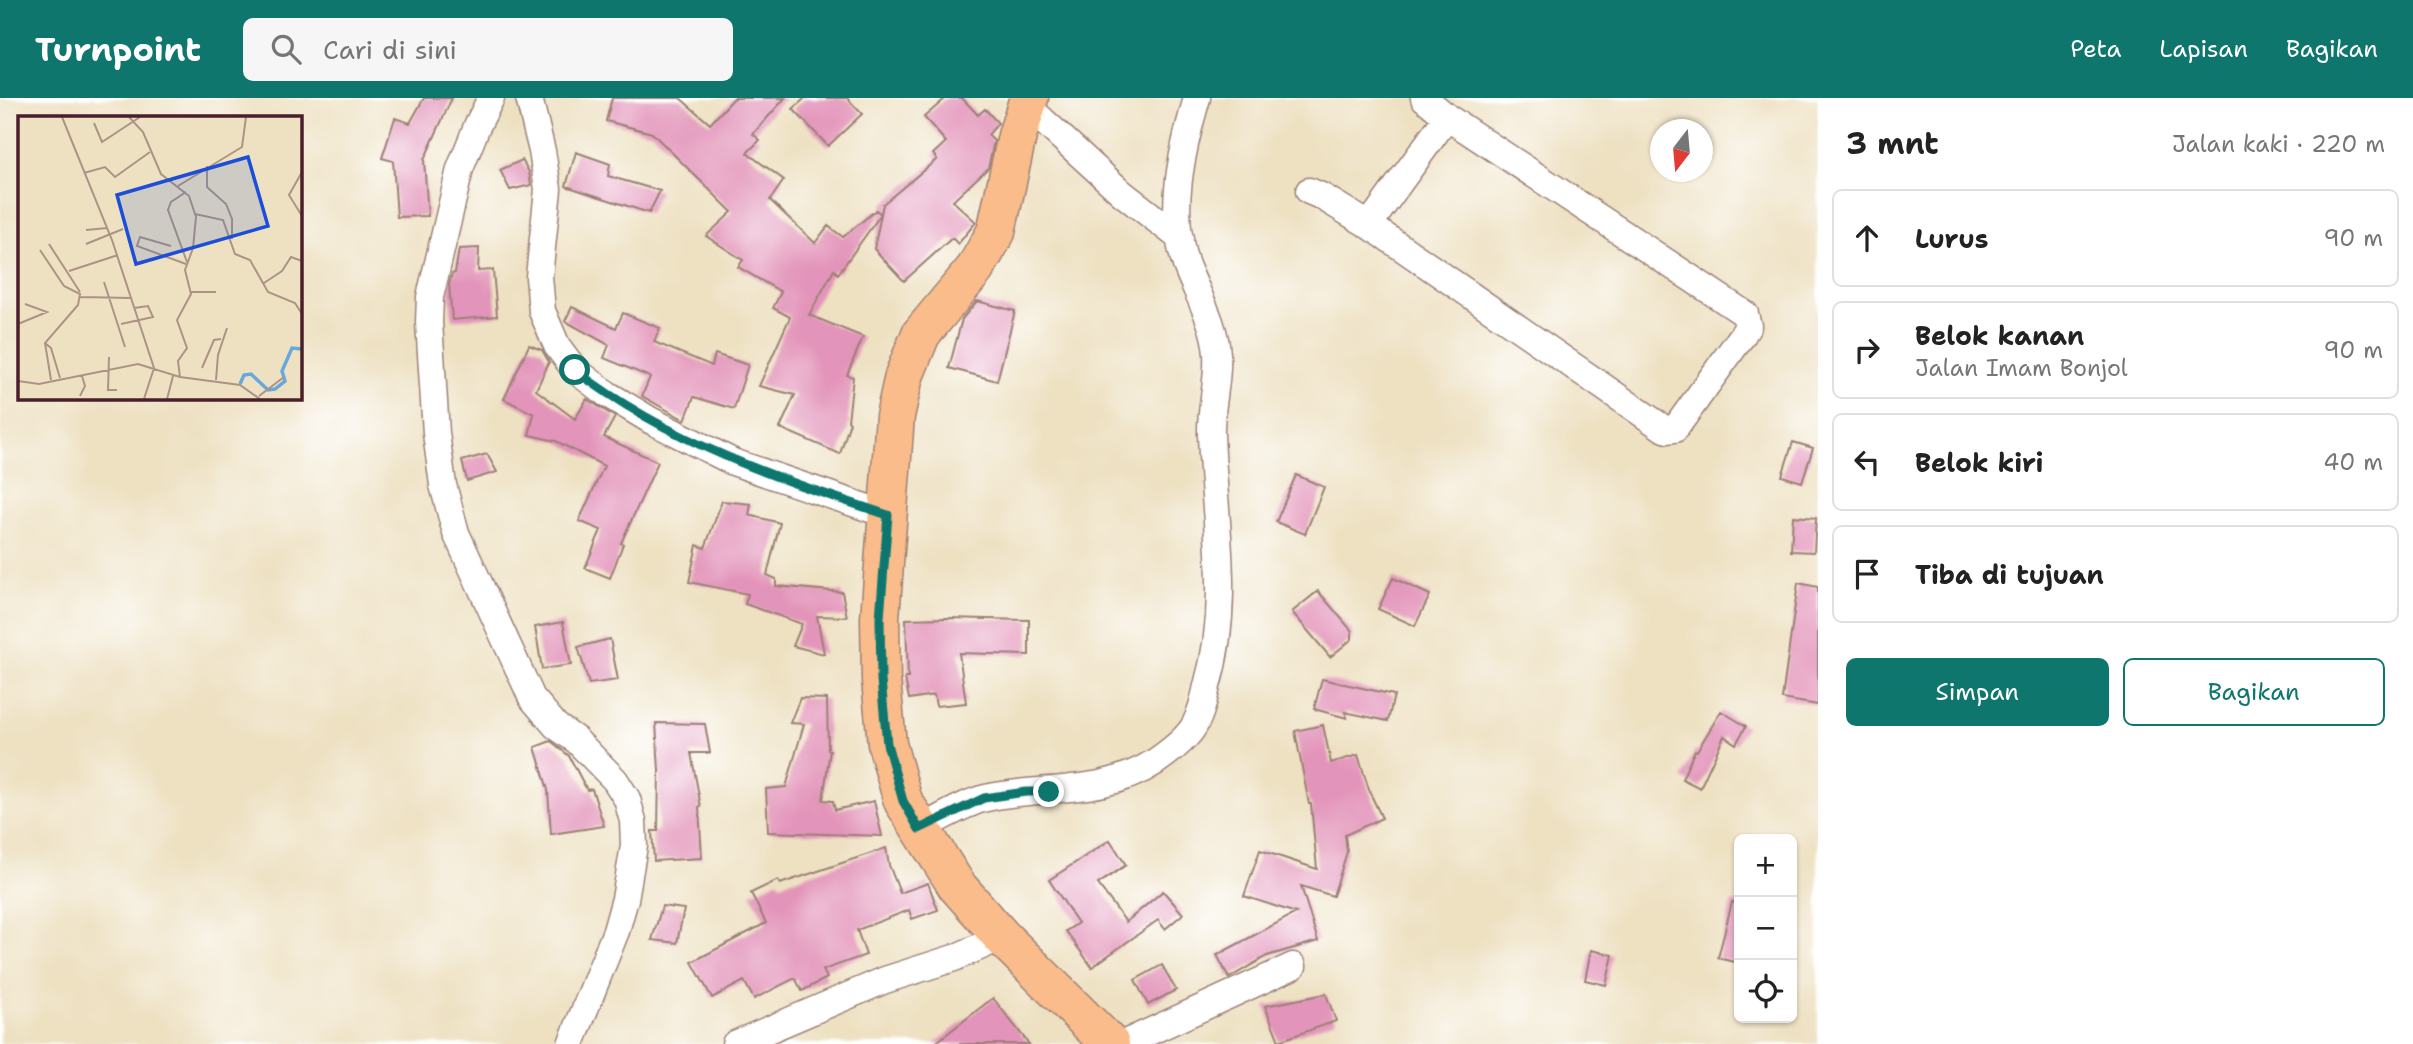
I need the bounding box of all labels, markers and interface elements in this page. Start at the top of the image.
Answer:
search box [243,18,733,81]
text: Turnpoint [35,27,201,72]
icon: search [267,30,305,68]
text: Cari di sini [323,32,457,67]
text: Peta [2070,33,2121,65]
text: Lapisan [2159,33,2248,65]
text: Bagikan [2286,33,2378,65]
inset map [18,116,301,399]
north arrow [1650,119,1713,182]
text: 3 mnt [1846,123,1939,164]
text: Jalan kaki · 220 m [2172,129,2385,159]
icon: ahead [1848,219,1886,257]
text: Lurus [1915,221,1988,256]
text: 90 m [2323,223,2383,253]
text: Belok kanan [1915,318,2084,353]
icon: right [1848,331,1886,369]
text: 90 m [2323,335,2383,365]
text: Jalan Imam Bonjol [1915,353,2128,383]
route start [559,354,590,385]
icon: left [1848,443,1886,481]
text: Belok kiri [1915,445,2044,480]
text: 40 m [2323,447,2383,477]
icon: arrive [1848,555,1886,593]
text: Tiba di tujuan [1915,557,2104,592]
button: Simpan [1846,658,2109,726]
button: Bagikan [2123,658,2385,726]
route end [1033,776,1064,807]
map controls [1734,834,1797,1023]
button: + [1734,834,1797,897]
button: − [1734,897,1797,960]
button: locate [1734,960,1797,1023]

